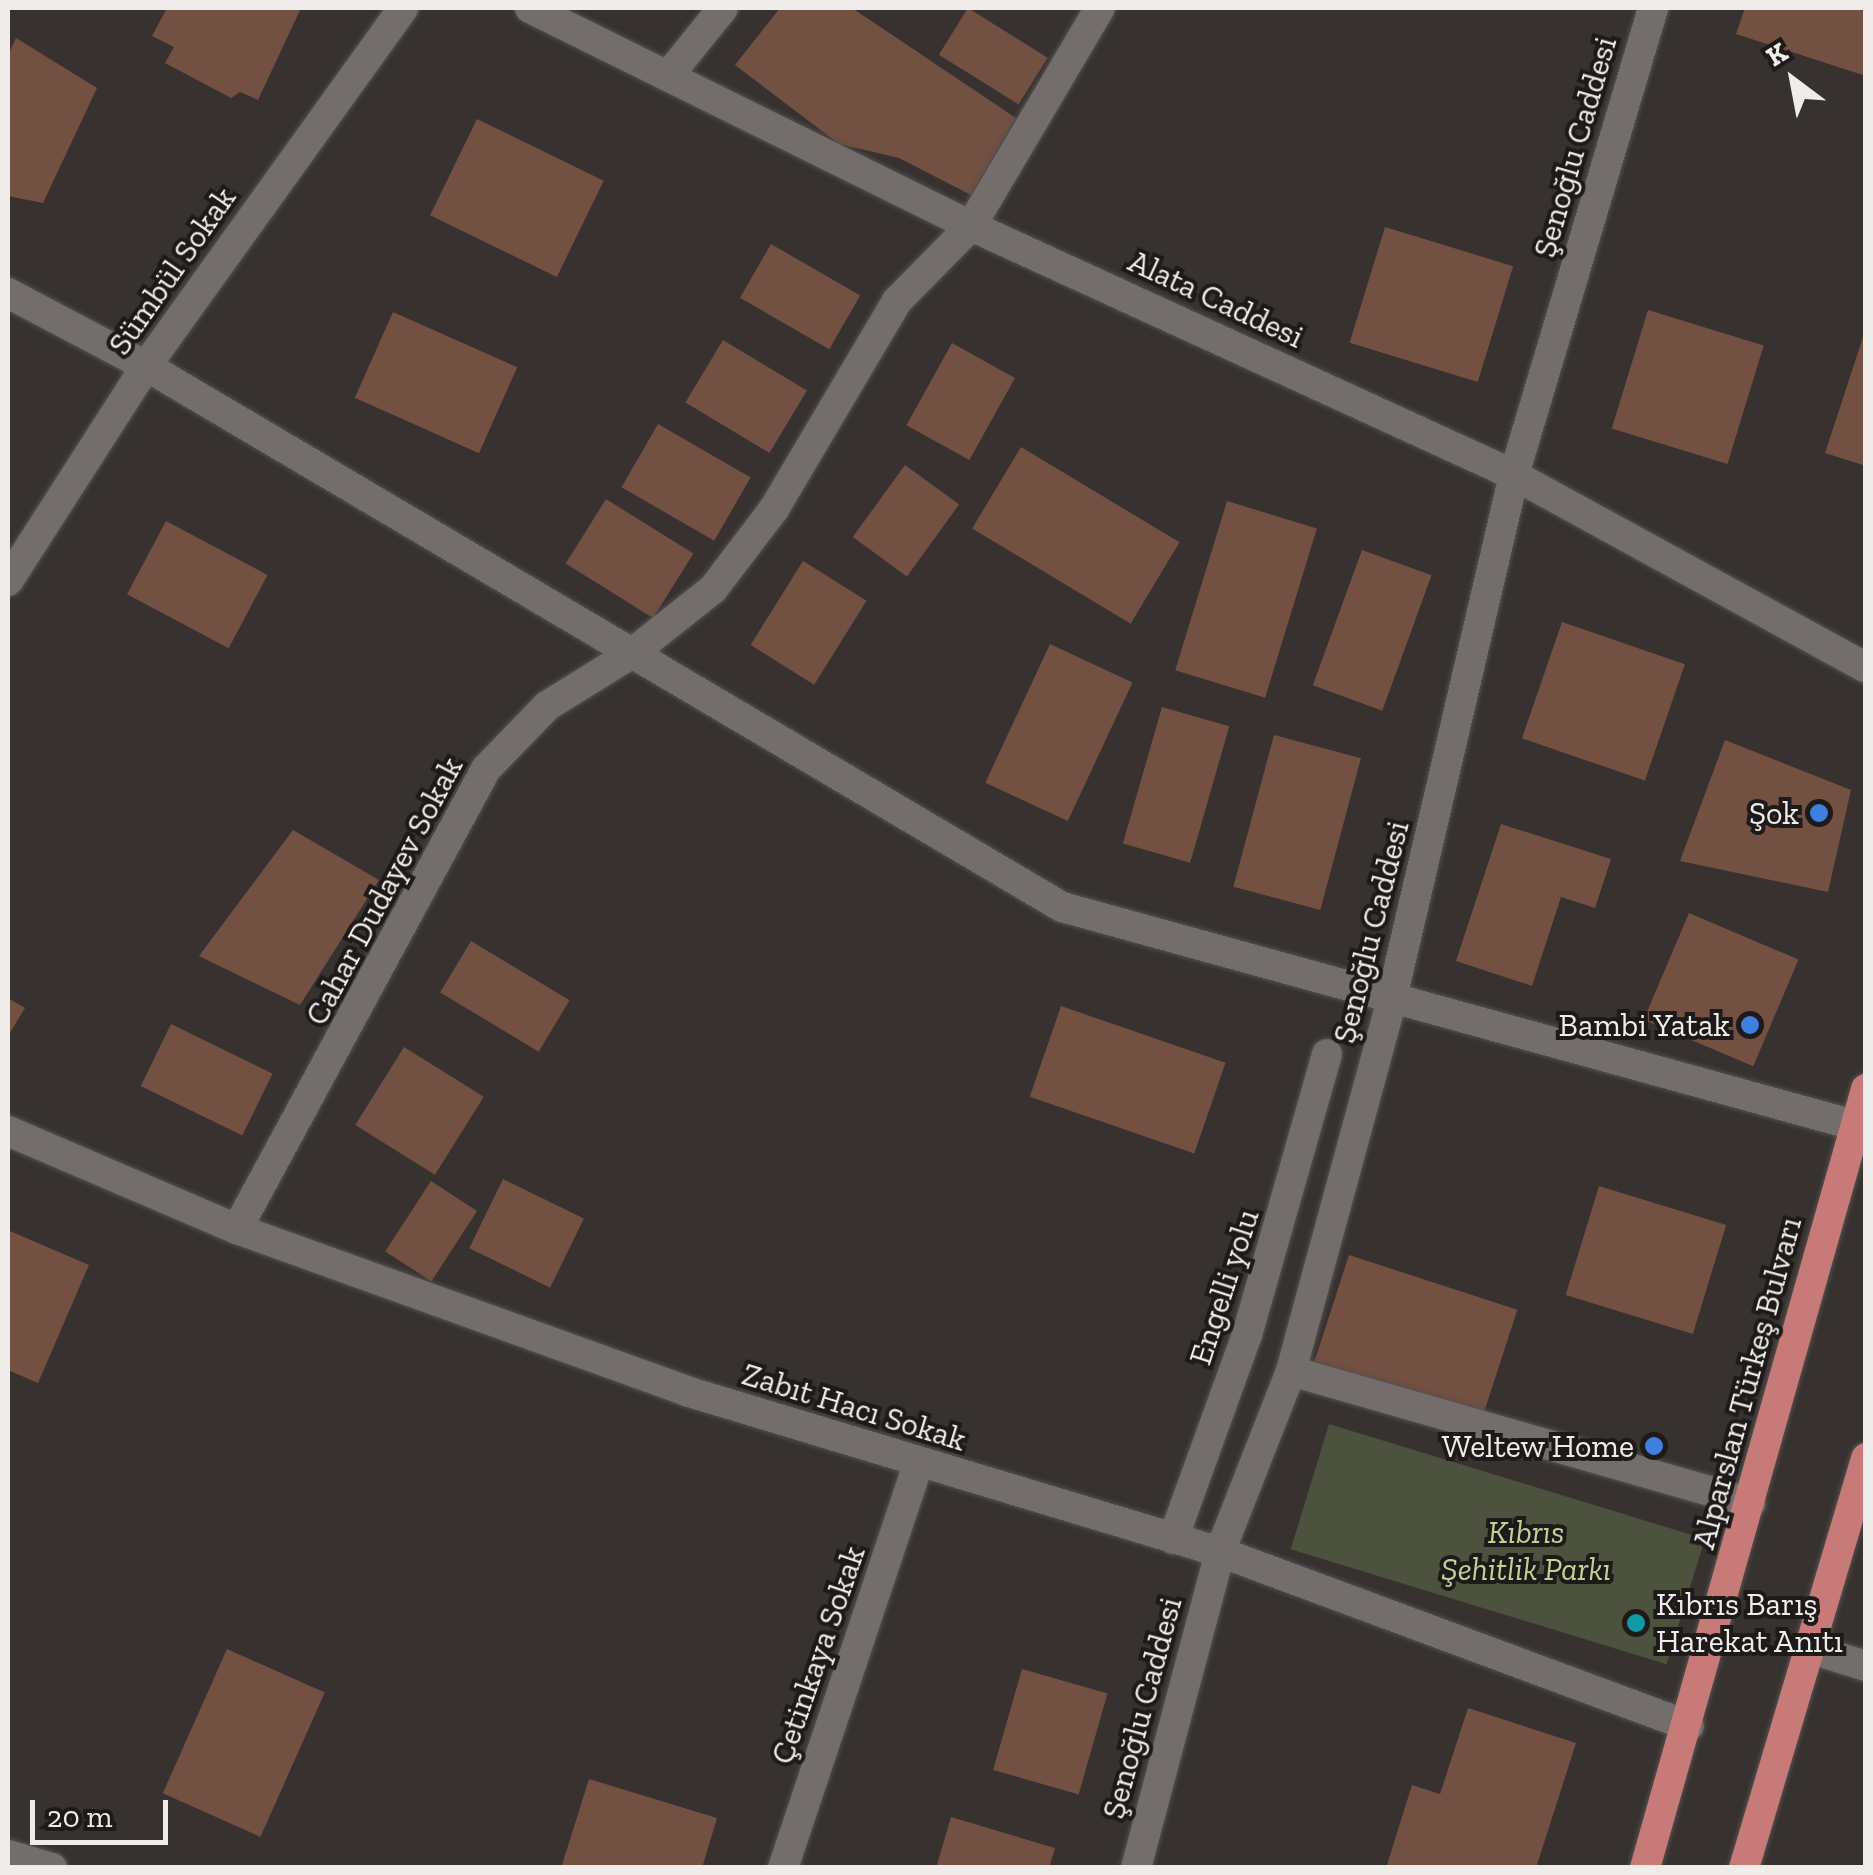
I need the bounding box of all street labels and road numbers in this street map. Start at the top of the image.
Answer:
street label: Şenoğlu Caddesi [1525,32,1625,262]
street label: Sümbül Sokak [100,180,244,362]
street label: Alata Caddesi [1122,242,1310,356]
street label: Cahar Dudayev Sokak [297,750,471,1032]
street label: Şenoğlu Caddesi [1325,817,1417,1047]
street label: Engelli yolu [1181,1204,1267,1370]
street label: Alparslan Türkeş Bulvarı [1684,1213,1810,1553]
street label: Zabıt Hacı Sokak [738,1355,970,1459]
street label: Çetinkaya Sokak [763,1541,873,1769]
street label: Şenoğlu Caddesi [1094,1593,1190,1823]

